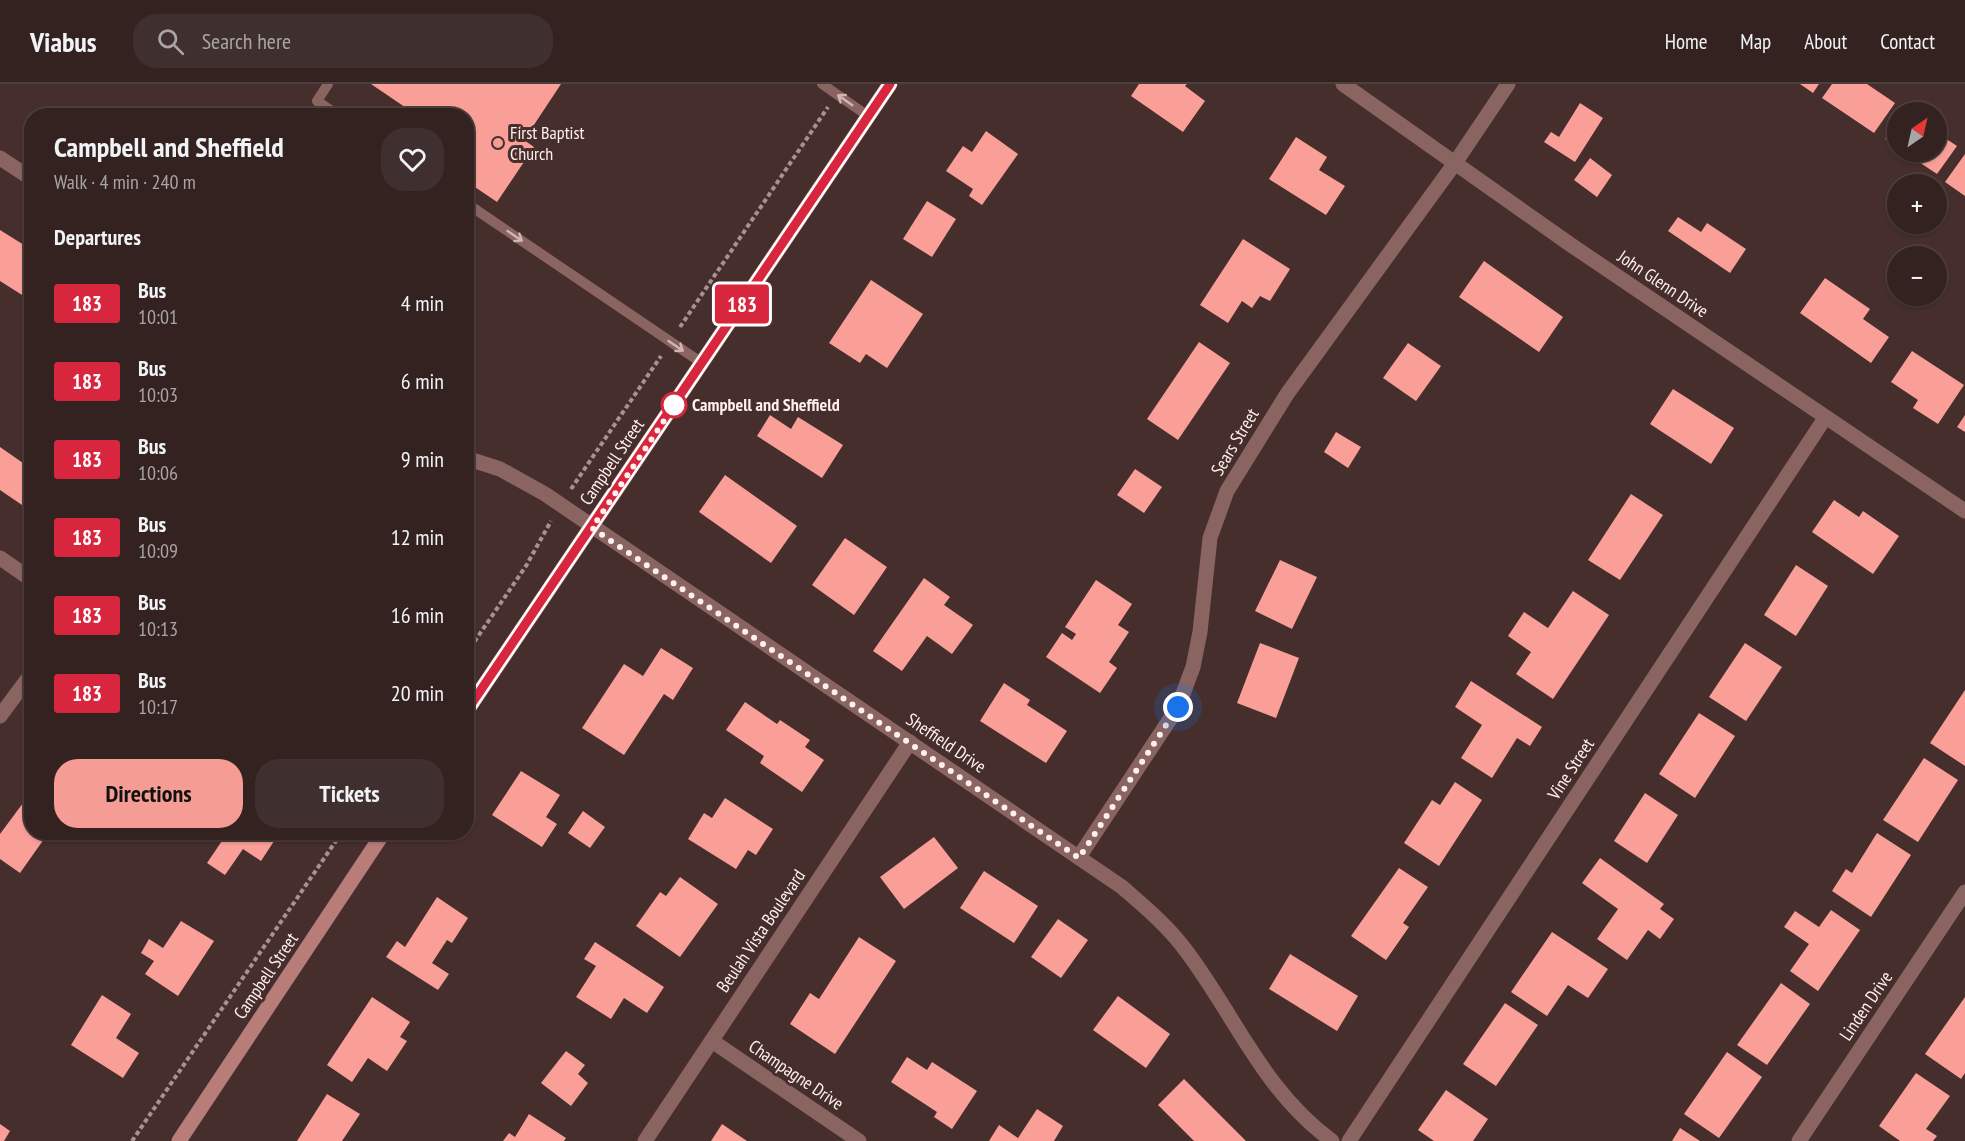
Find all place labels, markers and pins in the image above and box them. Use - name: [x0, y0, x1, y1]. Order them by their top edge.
- place label: First Baptist Church: [510, 121, 585, 165]
- marker: First Baptist Church: [491, 136, 505, 150]
- marker: Campbell and Sheffield: [661, 392, 687, 418]
- place label: Campbell and Sheffield: [692, 393, 840, 416]

